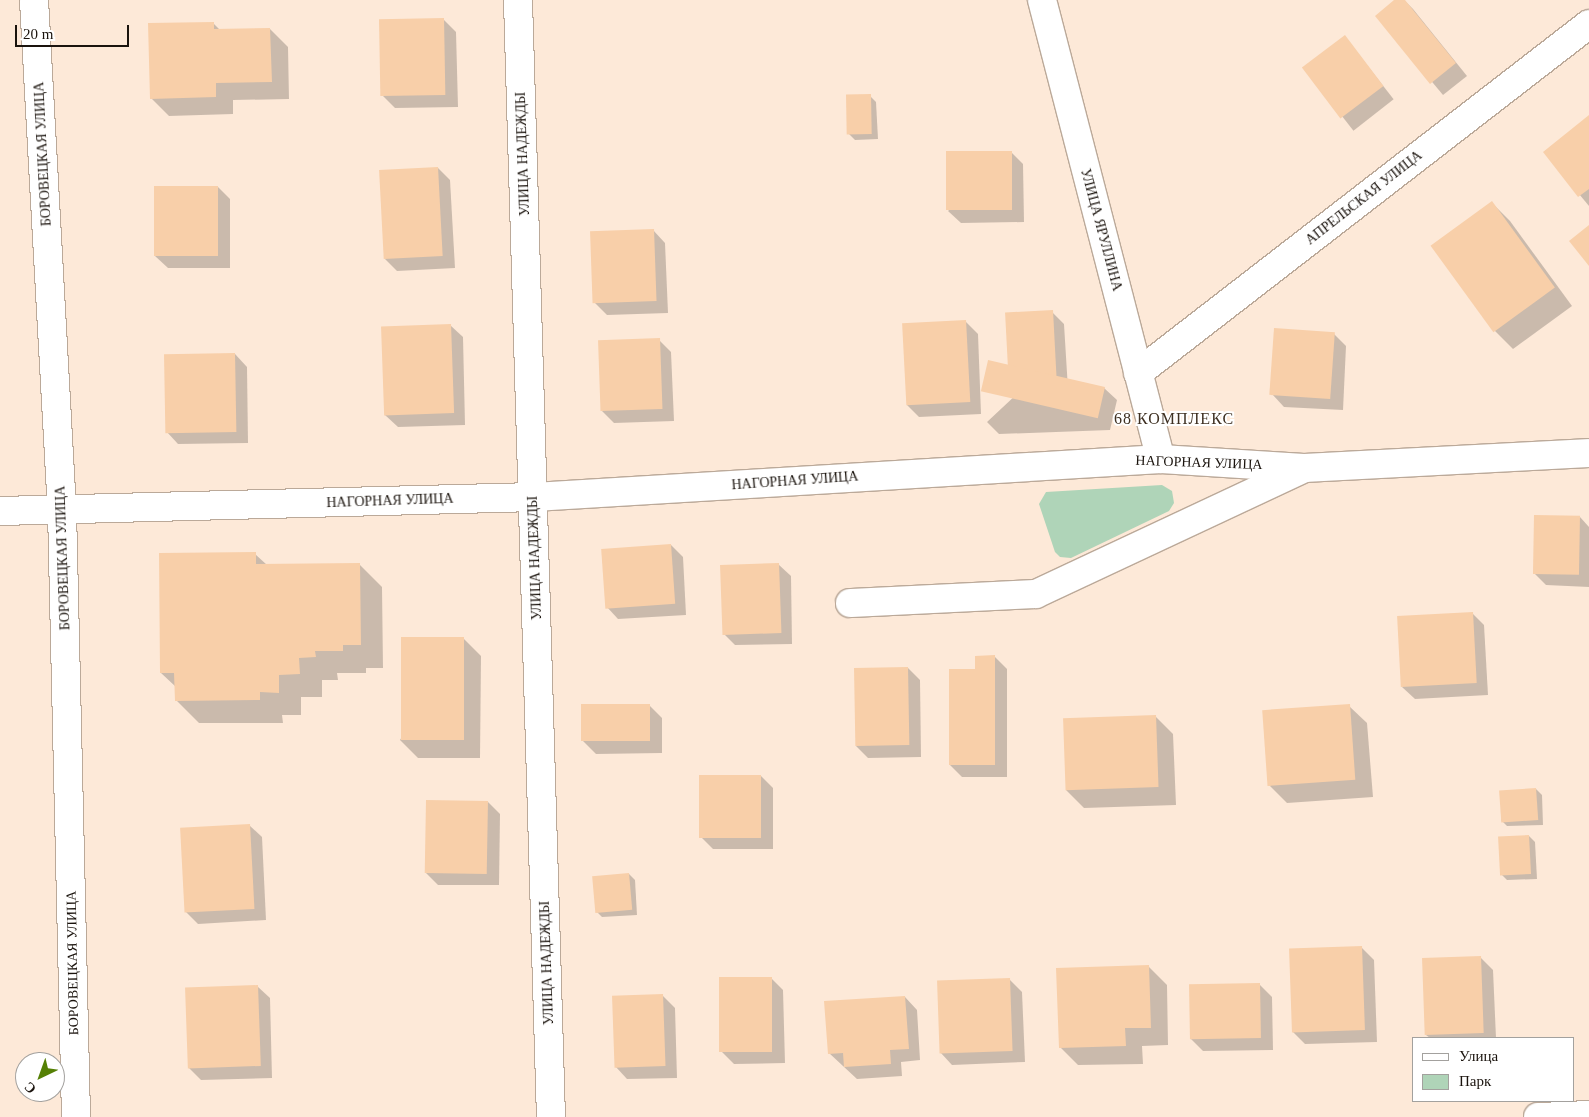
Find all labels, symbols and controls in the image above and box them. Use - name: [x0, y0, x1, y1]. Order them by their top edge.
- scale bar: [18, 15, 131, 47]
- text: 20 m: [23, 26, 53, 42]
- street label: БОРОВЕЦКАЯ УЛИЦА: [31, 81, 55, 227]
- street label: УЛИЦА НАДЕЖДЫ: [512, 92, 534, 216]
- street label: АПРЕЛЬСКАЯ УЛИЦА: [1302, 147, 1426, 249]
- street label: УЛИЦА ЯРУЛЛИНА: [1077, 167, 1125, 293]
- district label: 68 КОМПЛЕКС: [1113, 409, 1235, 429]
- street label: НАГОРНАЯ УЛИЦА: [1135, 452, 1263, 474]
- street label: НАГОРНАЯ УЛИЦА: [731, 468, 859, 494]
- street label: БОРОВЕЦКАЯ УЛИЦА: [52, 485, 74, 631]
- street label: НАГОРНАЯ УЛИЦА: [326, 490, 454, 512]
- street label: УЛИЦА НАДЕЖДЫ: [524, 496, 546, 620]
- street label: БОРОВЕЦКАЯ УЛИЦА: [63, 891, 83, 1035]
- street label: УЛИЦА НАДЕЖДЫ: [536, 901, 558, 1025]
- legend: [1412, 1037, 1574, 1102]
- text: Улица: [1459, 1048, 1498, 1064]
- north arrow: [15, 1052, 65, 1102]
- text: Парк: [1459, 1073, 1491, 1089]
- text: С: [22, 1079, 39, 1097]

